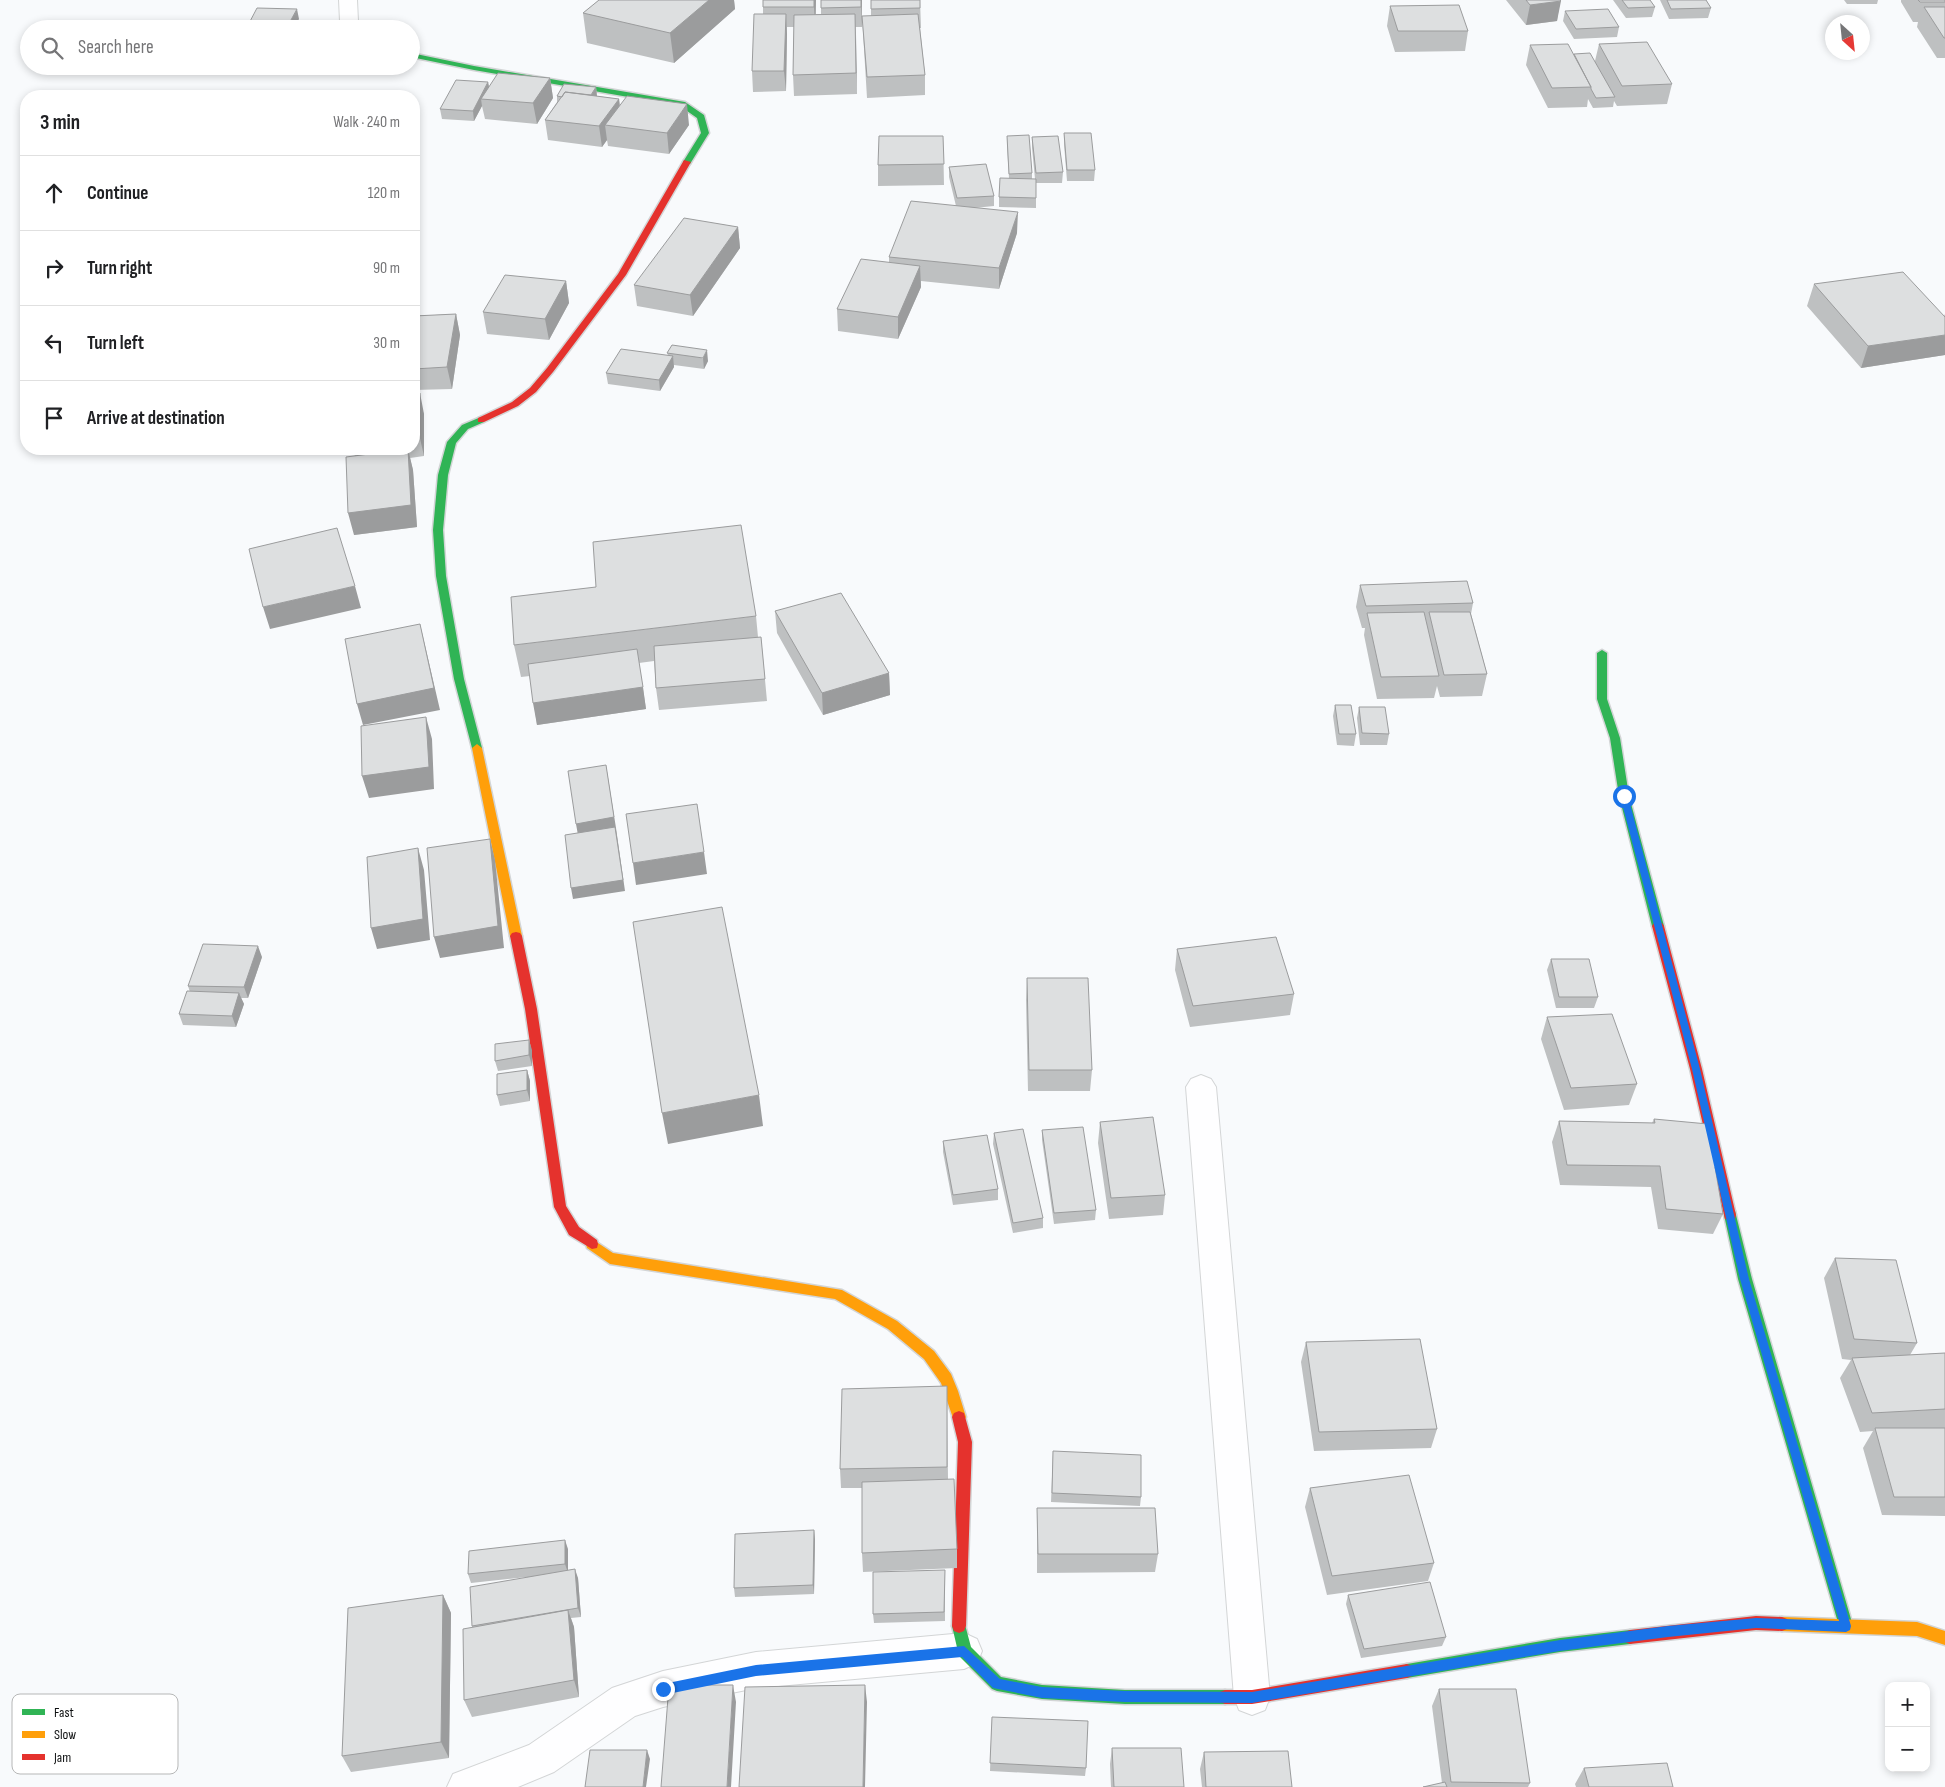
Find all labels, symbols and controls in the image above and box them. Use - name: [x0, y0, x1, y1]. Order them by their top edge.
- north arrow: [1825, 15, 1870, 60]
- search box: [20, 20, 420, 75]
- icon: search: [38, 34, 66, 62]
- text: Search here: [78, 36, 154, 59]
- text: 3 min: [40, 110, 80, 135]
- text: Walk · 240 m: [333, 113, 400, 132]
- icon: ahead: [40, 179, 68, 207]
- text: Continue: [87, 182, 148, 205]
- text: 120 m: [368, 184, 400, 203]
- icon: right: [40, 254, 68, 282]
- text: Turn right: [87, 257, 152, 280]
- text: 90 m: [373, 259, 400, 278]
- icon: left: [40, 329, 68, 357]
- text: Turn left: [87, 332, 144, 355]
- text: 30 m: [373, 334, 400, 353]
- icon: arrive: [40, 404, 68, 432]
- text: Arrive at destination: [87, 407, 225, 430]
- route start: [1613, 785, 1636, 808]
- route end: [652, 1678, 675, 1701]
- map controls: [1885, 1682, 1930, 1772]
- button: +: [1885, 1682, 1930, 1727]
- legend: [12, 1694, 178, 1774]
- text: Fast: [54, 1704, 74, 1721]
- text: Slow: [54, 1726, 76, 1743]
- button: −: [1885, 1727, 1930, 1772]
- text: Jam: [53, 1749, 71, 1766]

